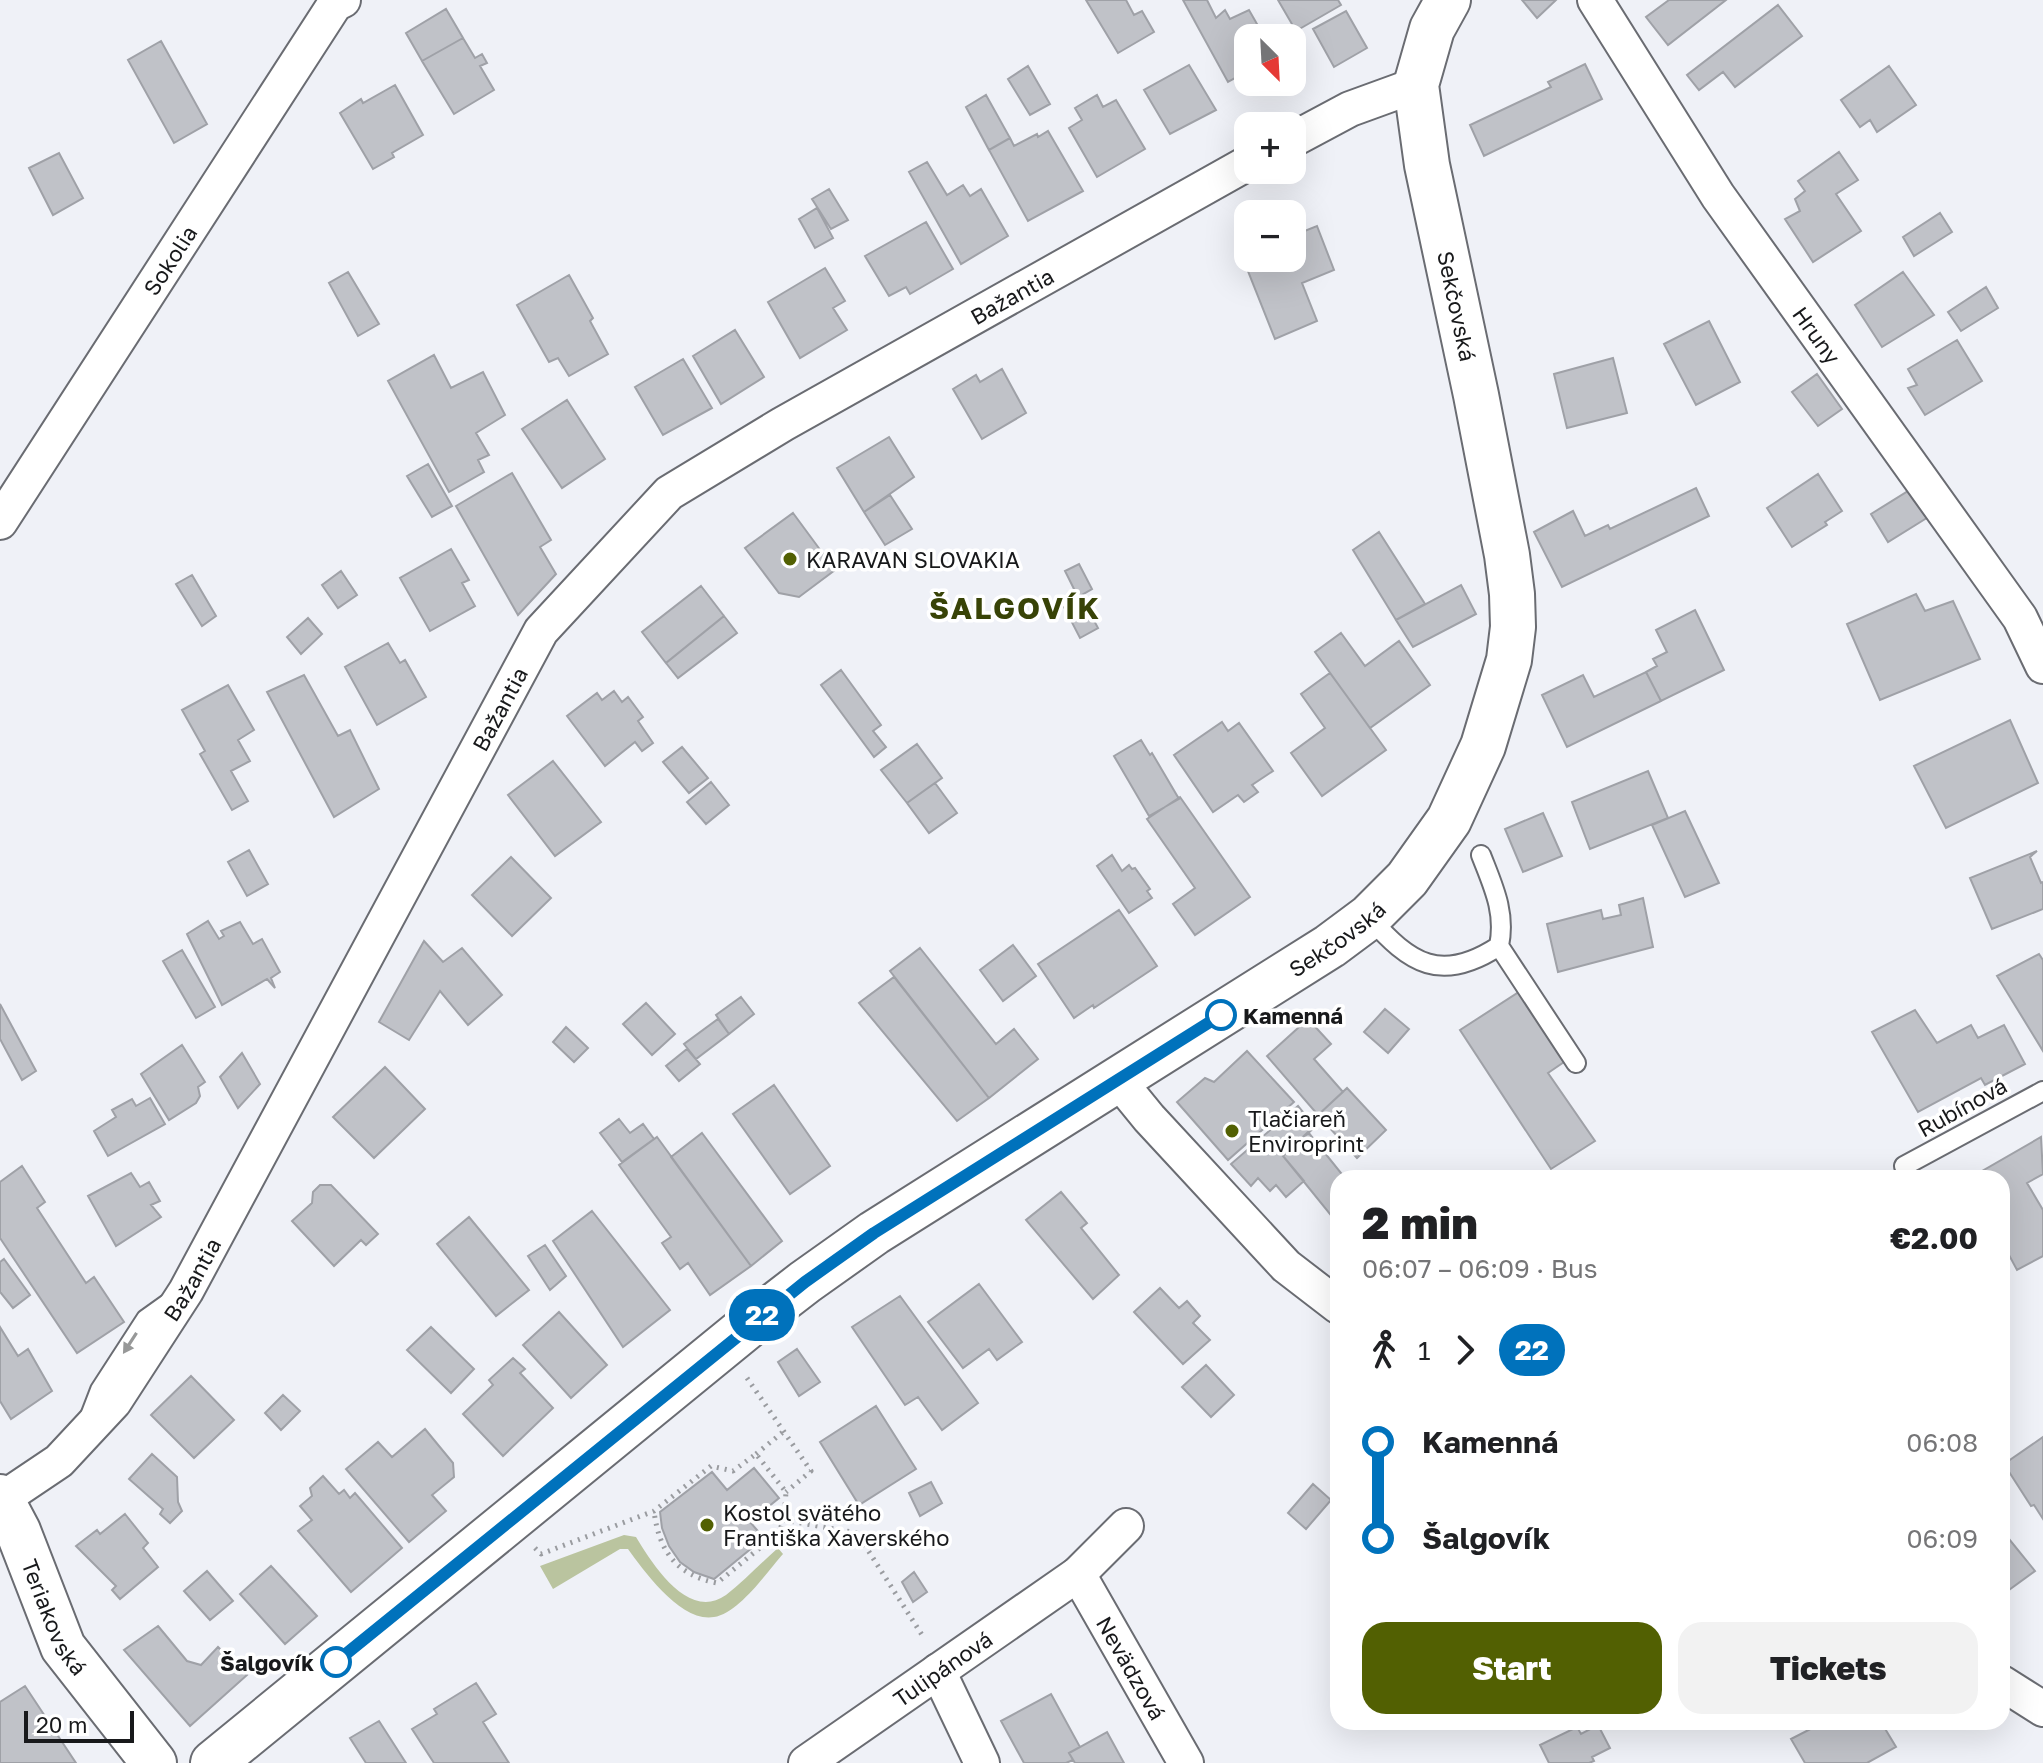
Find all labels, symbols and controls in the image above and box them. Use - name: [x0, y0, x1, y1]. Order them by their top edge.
- north arrow: [1234, 24, 1306, 96]
- map controls: [1234, 24, 1306, 272]
- button: +: [1234, 112, 1306, 184]
- button: −: [1234, 200, 1306, 272]
- street label: Sokolia: [137, 220, 202, 300]
- street label: Sekčovská: [1432, 248, 1482, 364]
- street label: Bažantia: [965, 262, 1058, 330]
- street label: Hruny: [1788, 301, 1847, 369]
- place label: KARAVAN SLOVAKIA: [806, 546, 1020, 573]
- marker: KARAVAN SLOVAKIA: [781, 550, 799, 568]
- district label: ŠALGOVÍK: [929, 590, 1101, 626]
- street label: Bažantia: [466, 662, 533, 755]
- street label: Sekčovská: [1284, 895, 1391, 982]
- marker: Kamenná: [1206, 1000, 1236, 1030]
- place label: Kamenná: [1243, 1002, 1343, 1029]
- street label: Rubínová: [1913, 1072, 2011, 1142]
- place label: Tlačiareň Enviroprint: [1248, 1105, 1364, 1157]
- marker: Tlačiareň Enviroprint: [1223, 1122, 1241, 1140]
- text: 2 min: [1362, 1196, 1478, 1249]
- text: €2.00: [1890, 1220, 1978, 1256]
- street label: Bažantia: [157, 1233, 226, 1326]
- text: 06:07 – 06:09 · Bus: [1362, 1253, 1598, 1284]
- line badge: 22: [726, 1289, 798, 1341]
- text: 22: [745, 1298, 779, 1331]
- icon: walk: [1362, 1328, 1406, 1372]
- icon: forward: [1443, 1328, 1487, 1372]
- one-way arrow: [123, 1333, 138, 1354]
- text: 22: [1515, 1333, 1549, 1366]
- text: 1: [1418, 1335, 1431, 1366]
- text: Kamenná: [1422, 1424, 1559, 1460]
- text: 06:08: [1906, 1427, 1978, 1458]
- place label: Kostol svätého Františka Xaverského: [723, 1499, 949, 1551]
- marker: Kostol svätého Františka Xaverského: [698, 1516, 716, 1534]
- text: Šalgovík: [1422, 1520, 1550, 1556]
- text: 06:09: [1906, 1523, 1978, 1554]
- street label: Teriakovská: [17, 1555, 93, 1680]
- street label: Nevädzová: [1091, 1611, 1172, 1724]
- button: Start: [1362, 1622, 1662, 1714]
- button: Tickets: [1678, 1622, 1978, 1714]
- street label: Tulipánová: [888, 1625, 997, 1712]
- marker: Šalgovík: [321, 1647, 351, 1677]
- place label: Šalgovík: [220, 1649, 314, 1676]
- scale bar: [24, 1707, 134, 1743]
- text: 20 m: [36, 1711, 87, 1738]

